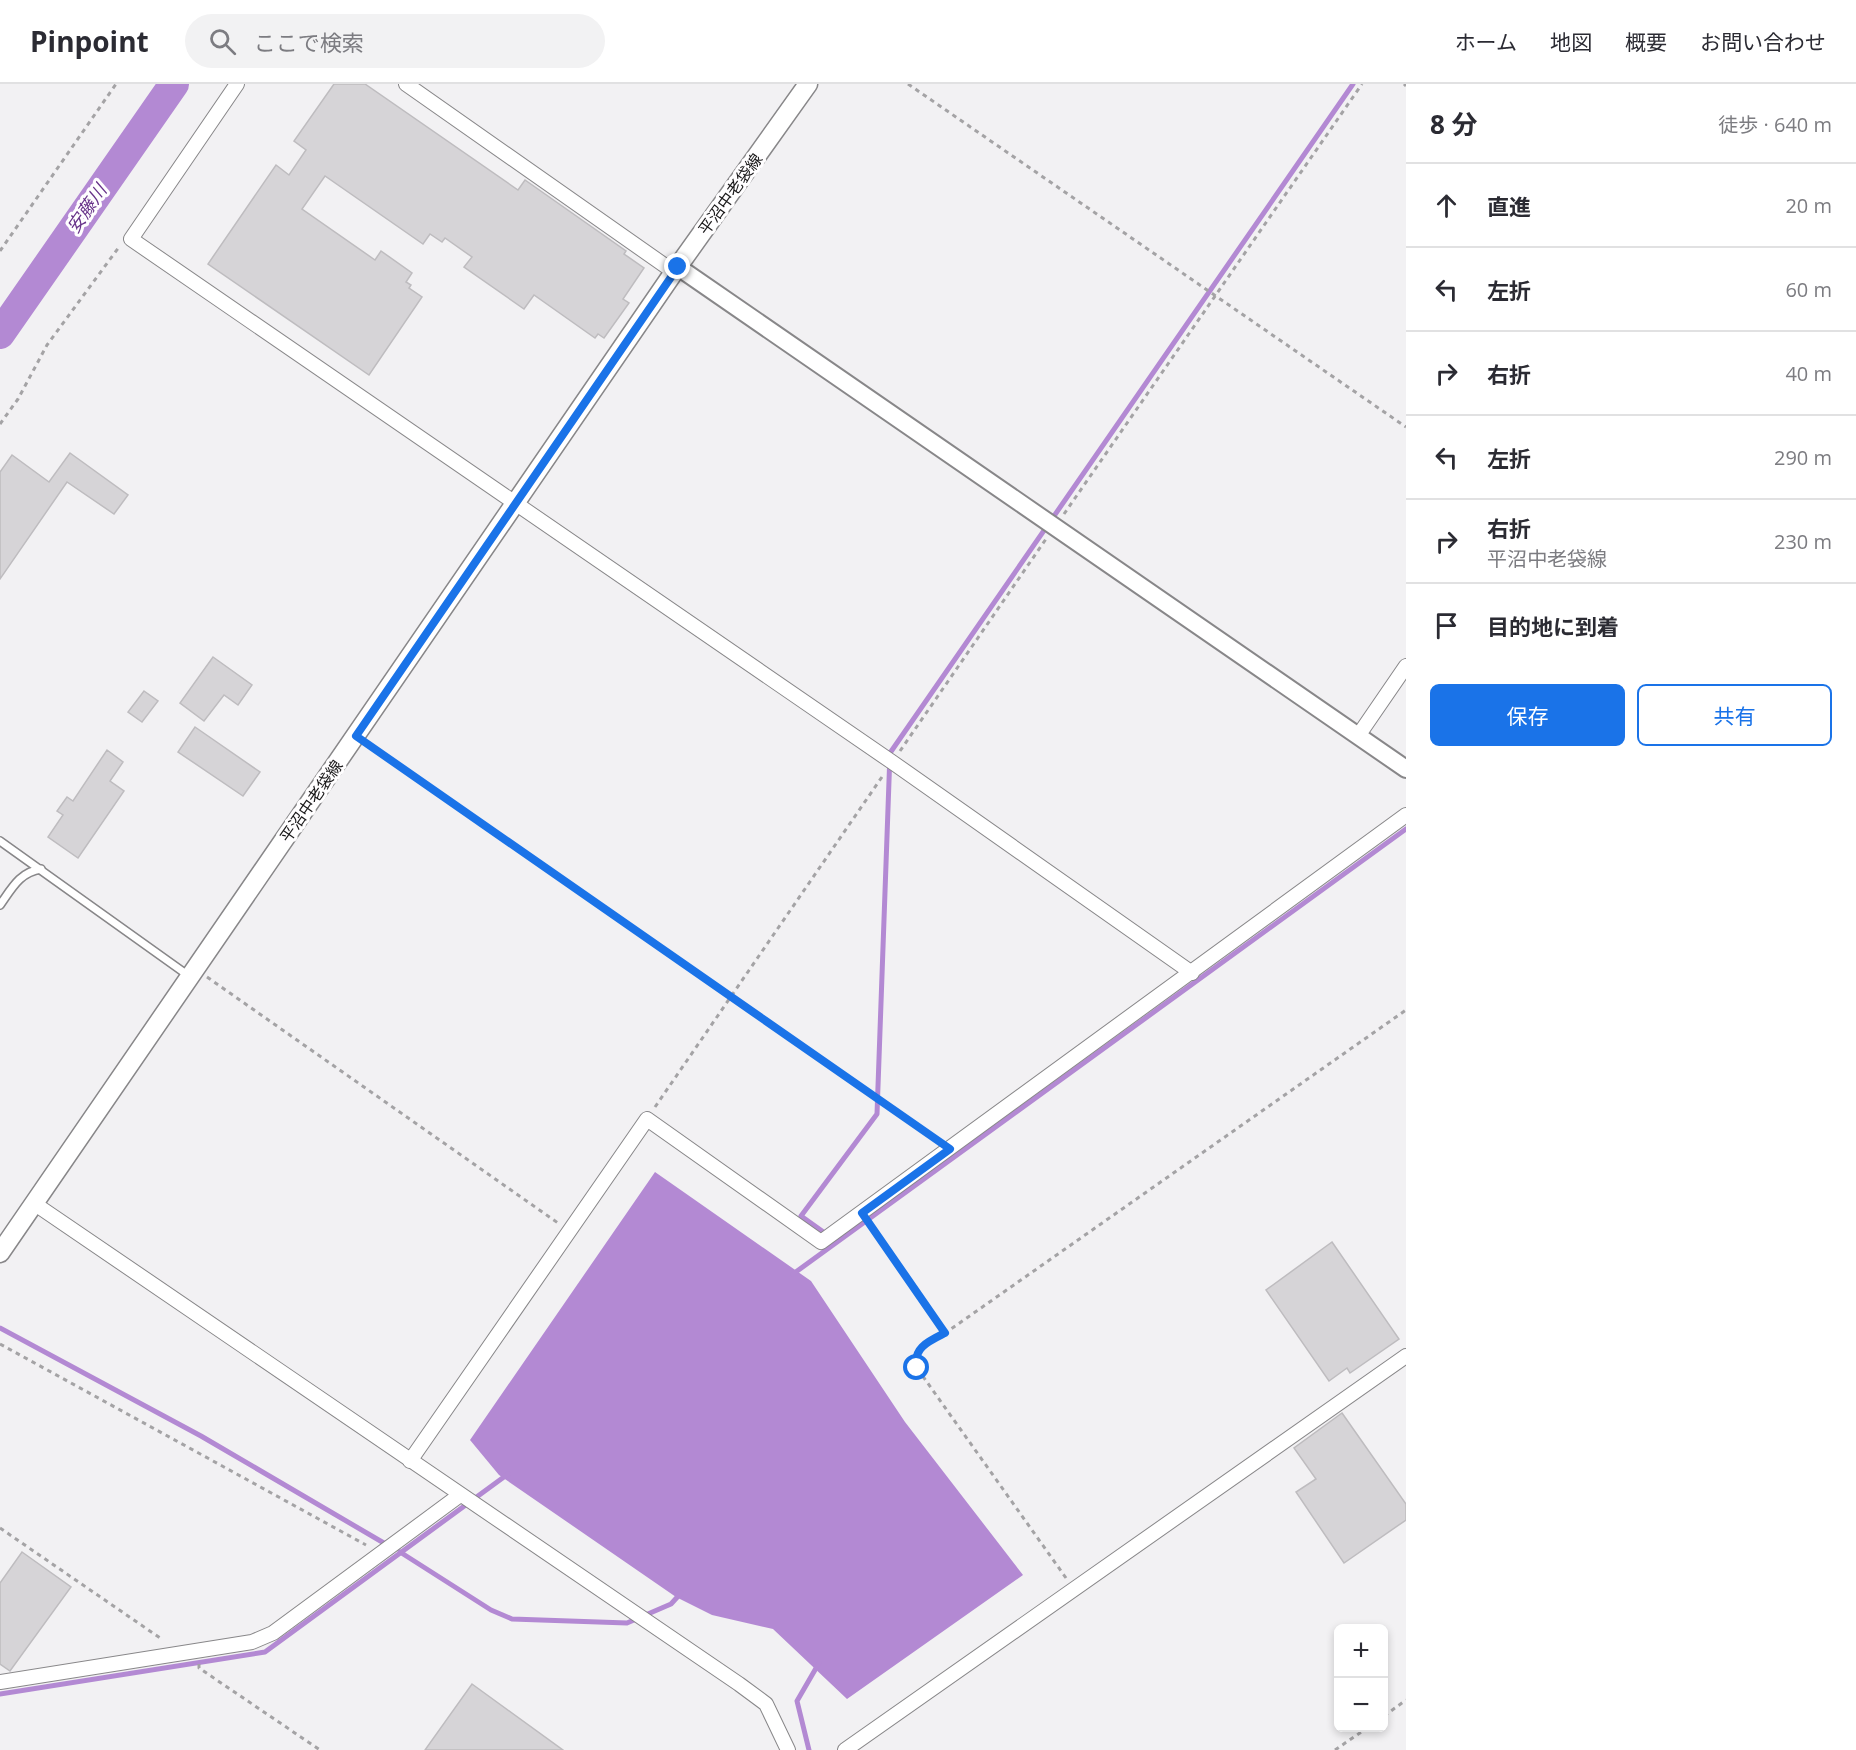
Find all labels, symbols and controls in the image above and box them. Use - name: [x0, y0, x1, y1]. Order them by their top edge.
- search box: [185, 14, 605, 68]
- text: Pinpoint: [30, 22, 149, 60]
- icon: search: [206, 25, 239, 58]
- text: ここで検索: [254, 27, 364, 57]
- text: ホーム: [1455, 28, 1517, 56]
- text: 地図: [1550, 28, 1592, 56]
- text: 概要: [1625, 28, 1667, 56]
- text: お問い合わせ: [1700, 28, 1826, 56]
- text: 8 分: [1430, 106, 1478, 142]
- text: 徒歩 · 640 m: [1718, 111, 1832, 138]
- street label: 平沼中老袋線: [693, 149, 767, 239]
- water label: 安藤川: [61, 178, 113, 237]
- icon: ahead: [1430, 189, 1463, 222]
- text: 直進: [1487, 191, 1531, 221]
- text: 20 m: [1785, 192, 1832, 219]
- route end: [664, 253, 690, 279]
- icon: left: [1430, 273, 1463, 306]
- text: 左折: [1487, 275, 1531, 305]
- text: 60 m: [1785, 276, 1832, 303]
- icon: right: [1430, 357, 1463, 390]
- text: 右折: [1487, 359, 1531, 389]
- text: 40 m: [1785, 360, 1832, 387]
- icon: left: [1430, 441, 1463, 474]
- text: 左折: [1487, 443, 1531, 473]
- text: 290 m: [1774, 444, 1832, 471]
- text: 右折: [1487, 513, 1531, 543]
- icon: right: [1430, 525, 1463, 558]
- text: 230 m: [1774, 528, 1832, 555]
- text: 平沼中老袋線: [1487, 545, 1607, 572]
- icon: arrive: [1430, 609, 1463, 642]
- text: 目的地に到着: [1487, 611, 1619, 641]
- button: 保存: [1430, 684, 1625, 746]
- button: 共有: [1637, 684, 1832, 746]
- street label: 平沼中老袋線: [274, 755, 348, 847]
- route start: [903, 1354, 929, 1380]
- map controls: [1334, 1624, 1388, 1732]
- button: +: [1334, 1624, 1388, 1678]
- button: −: [1334, 1678, 1388, 1732]

